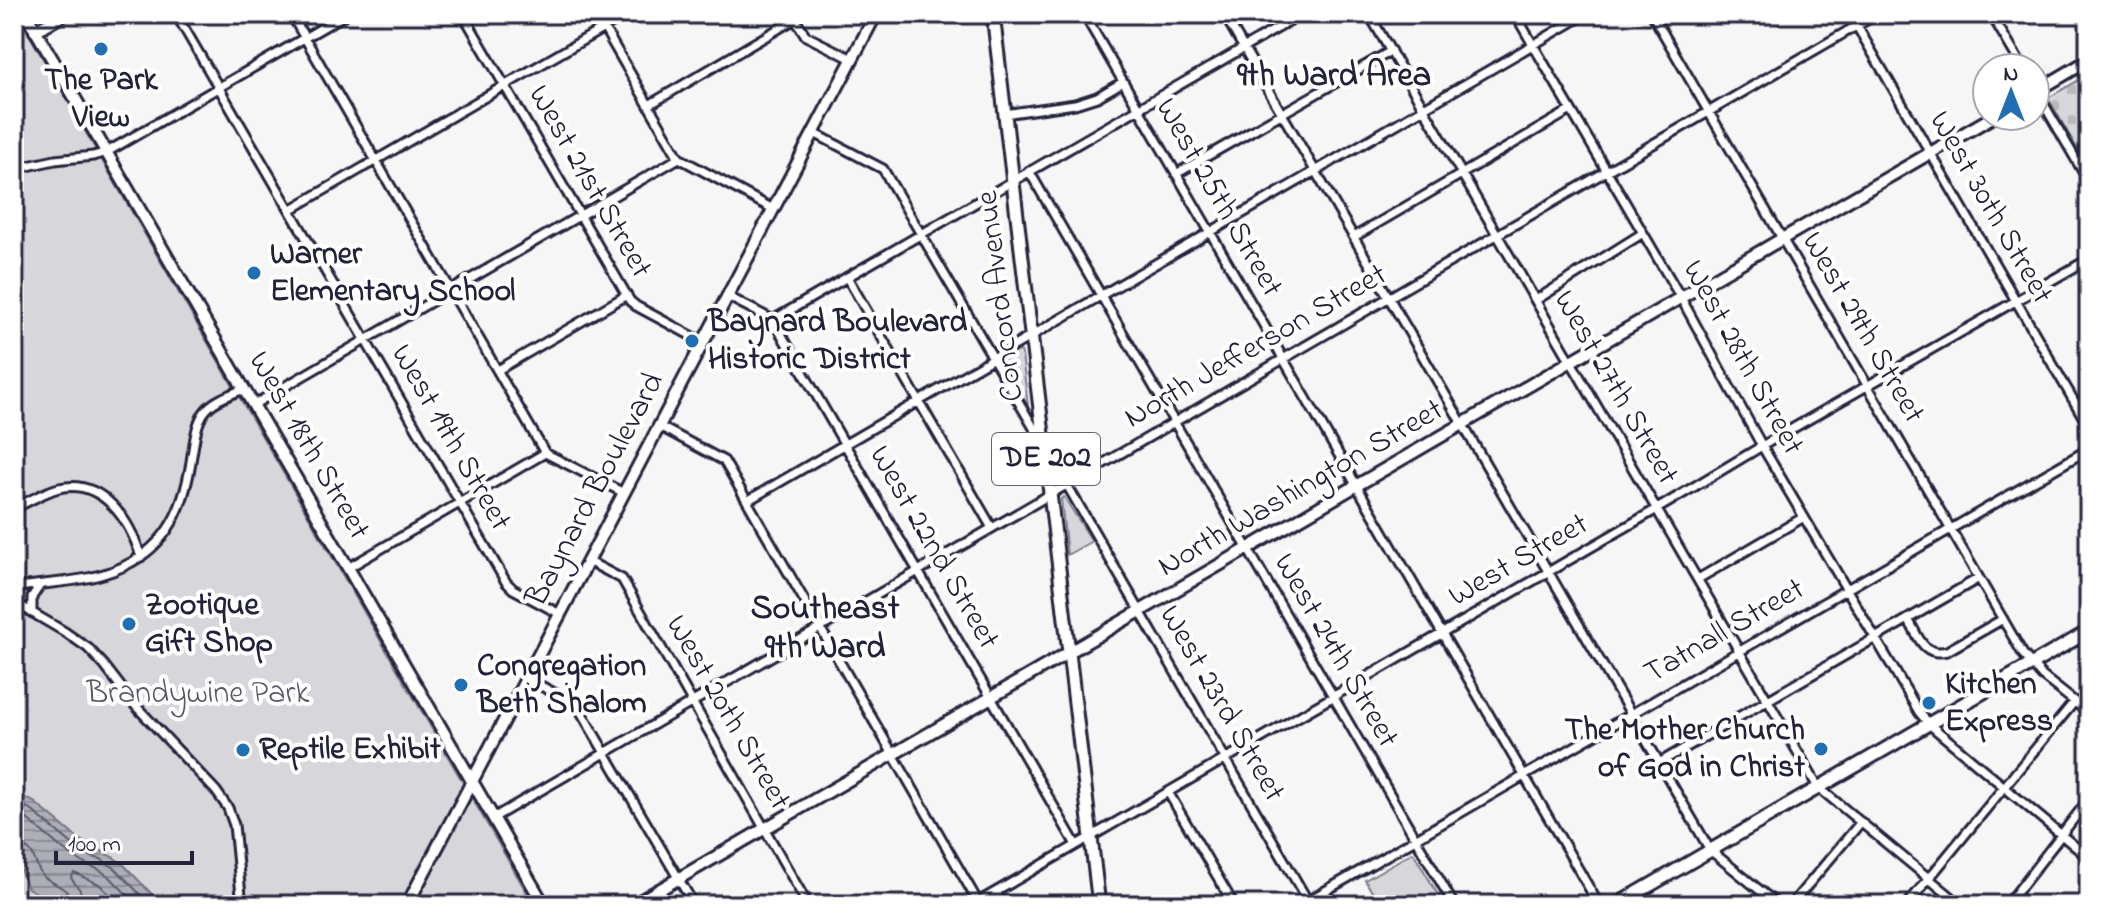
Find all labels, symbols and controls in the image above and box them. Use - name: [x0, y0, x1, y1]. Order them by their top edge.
- marker: The Park View: [92, 40, 110, 58]
- district label: 9th Ward Area: [1236, 52, 1431, 102]
- north arrow: [1971, 52, 2051, 132]
- place label: The Park View: [44, 58, 159, 142]
- text: N: [2004, 59, 2018, 91]
- street label: West 21st Street: [515, 77, 663, 287]
- street label: West 25th Street: [1142, 90, 1294, 307]
- street label: West 30th Street: [1916, 103, 2064, 313]
- street label: Concord Avenue: [965, 187, 1037, 404]
- street label: West 29th Street: [1788, 223, 1936, 433]
- place label: Warner Elementary School: [270, 232, 515, 317]
- street label: North Jefferson Street: [1116, 252, 1396, 442]
- street label: West 28th Street: [1669, 252, 1815, 464]
- marker: Warner Elementary School: [245, 264, 263, 282]
- street label: West 27th Street: [1540, 282, 1690, 494]
- place label: Baynard Boulevard Historic District: [706, 300, 967, 384]
- marker: Baynard Boulevard Historic District: [683, 332, 701, 350]
- street label: West 19th Street: [378, 336, 523, 540]
- street label: West 18th Street: [235, 343, 381, 549]
- street label: Baynard Boulevard: [514, 365, 678, 616]
- street label: North Washington Street: [1149, 388, 1453, 590]
- road number: DE 202: [992, 433, 1100, 485]
- street label: West 22nd Street: [856, 437, 1011, 659]
- street label: West Street: [1440, 502, 1598, 620]
- street label: West 24th Street: [1260, 545, 1410, 757]
- street label: Tatnall Street: [1636, 567, 1814, 697]
- place label: Zootique Gift Shop: [145, 583, 273, 667]
- district label: Southeast 9th Ward: [751, 585, 900, 674]
- street label: West 23rd Street: [1146, 597, 1296, 811]
- street label: West 20th Street: [652, 607, 802, 820]
- marker: Zootique Gift Shop: [120, 615, 138, 633]
- place label: Congregation Beth Shalom: [475, 644, 647, 728]
- place label: Kitchen Express: [1945, 662, 2053, 746]
- park label: Brandywine Park: [86, 671, 310, 718]
- marker: Congregation Beth Shalom: [452, 676, 470, 694]
- marker: Kitchen Express: [1920, 694, 1938, 712]
- place label: The Mother Church of God in Christ: [1565, 708, 1805, 792]
- place label: Reptile Exhibit: [259, 727, 441, 774]
- marker: The Mother Church of God in Christ: [1812, 740, 1830, 758]
- marker: Reptile Exhibit: [234, 741, 252, 759]
- scale bar: [56, 815, 192, 865]
- text: 100 m: [68, 828, 121, 863]

